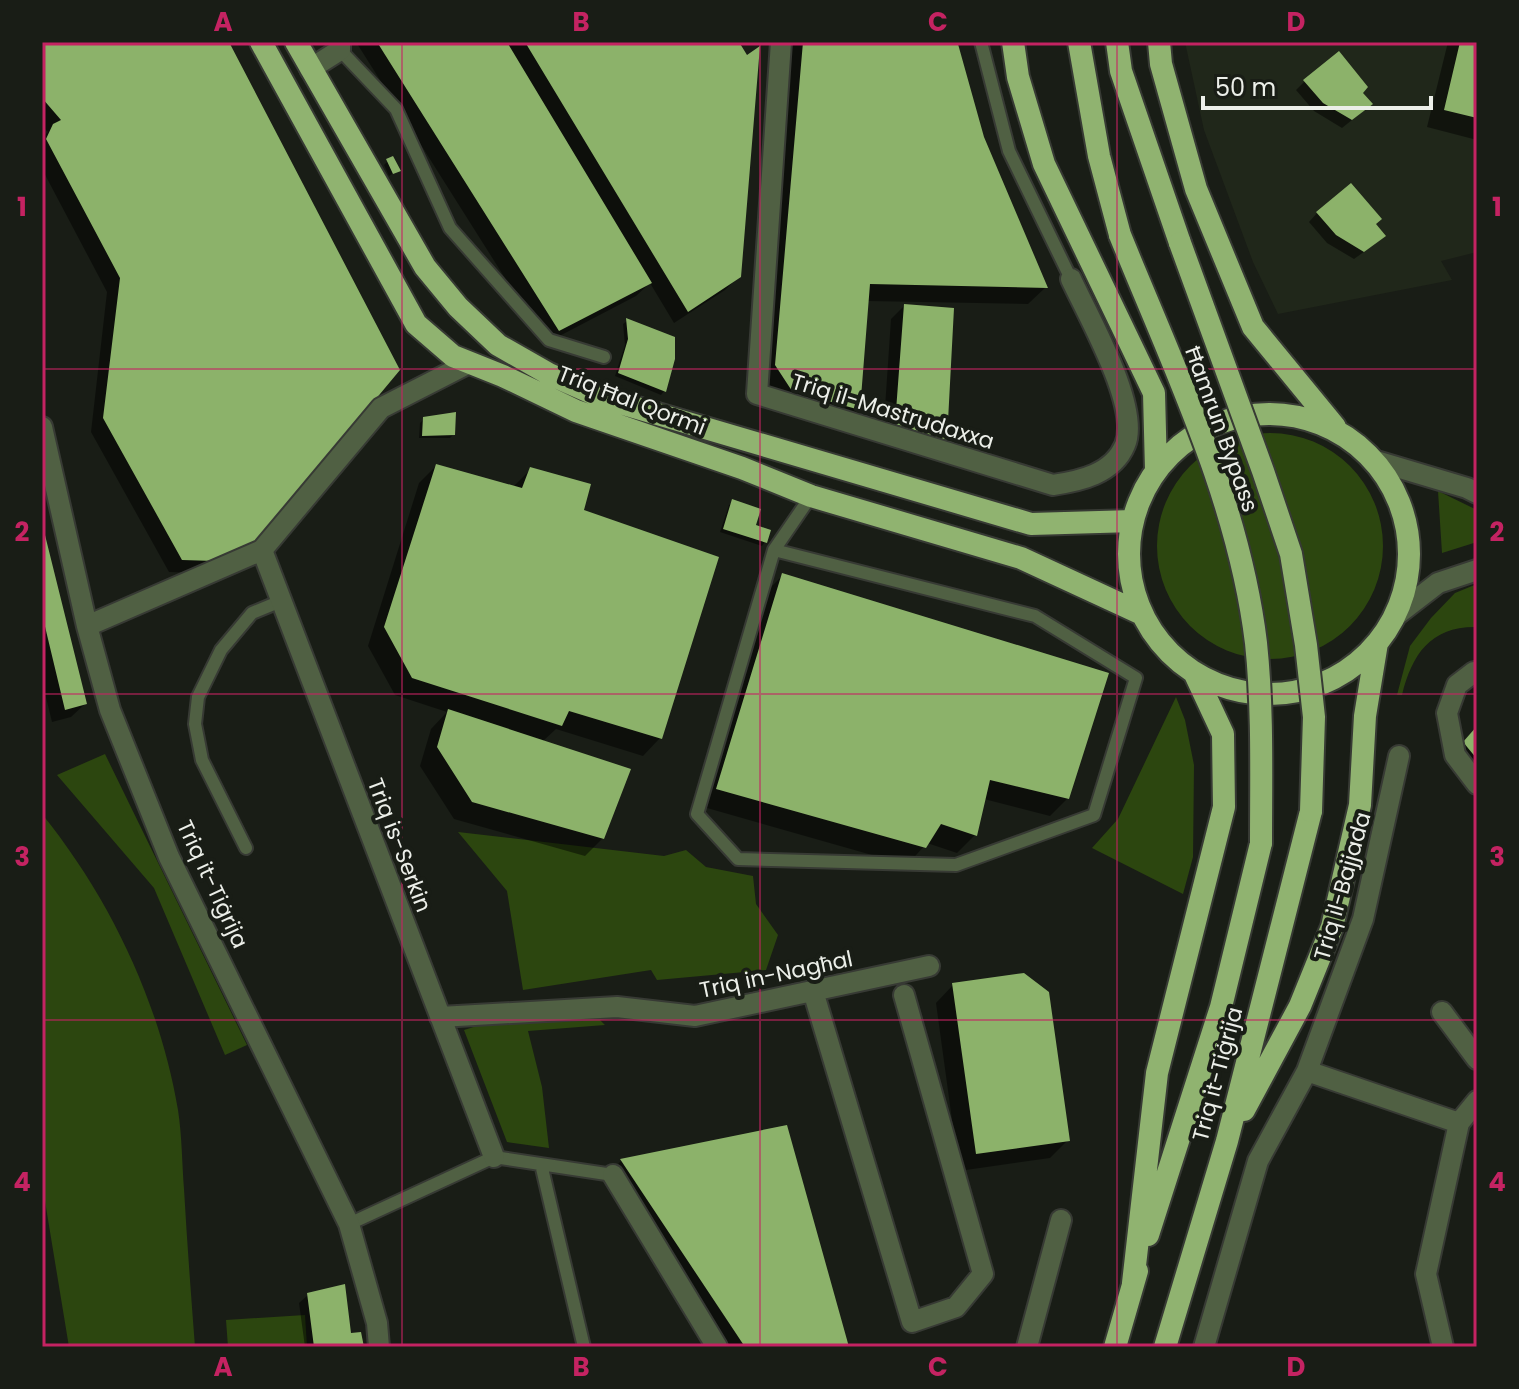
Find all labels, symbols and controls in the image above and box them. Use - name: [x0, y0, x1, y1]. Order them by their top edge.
- text: A: [213, 4, 233, 40]
- text: B: [572, 4, 590, 40]
- text: C: [928, 4, 948, 40]
- text: D: [1287, 4, 1306, 40]
- scale bar: [1203, 60, 1431, 110]
- text: 50 m: [1215, 71, 1276, 104]
- text: 1: [17, 189, 27, 225]
- text: 1: [1492, 189, 1502, 225]
- street label: Ħamrun Bypass: [1177, 342, 1266, 516]
- street label: Triq Ħal Qormi: [553, 358, 710, 443]
- street label: Triq il-Mastrudaxxa: [788, 366, 998, 457]
- text: 2: [15, 514, 30, 550]
- text: 2: [1490, 514, 1505, 550]
- street label: Triq is-Serkin: [360, 774, 439, 916]
- street label: Triq il-Bajjada: [1306, 808, 1378, 964]
- street label: Triq it-Tiġrija: [169, 815, 256, 953]
- text: 3: [14, 839, 30, 875]
- text: 3: [1489, 839, 1505, 875]
- street label: Triq in-Nagħal: [697, 943, 855, 1006]
- street label: Triq it-Tiġrija: [1185, 1003, 1250, 1145]
- text: 4: [13, 1164, 31, 1200]
- text: 4: [1488, 1164, 1506, 1200]
- text: A: [213, 1349, 233, 1385]
- text: B: [572, 1349, 590, 1385]
- text: C: [928, 1349, 948, 1385]
- text: D: [1287, 1349, 1306, 1385]

